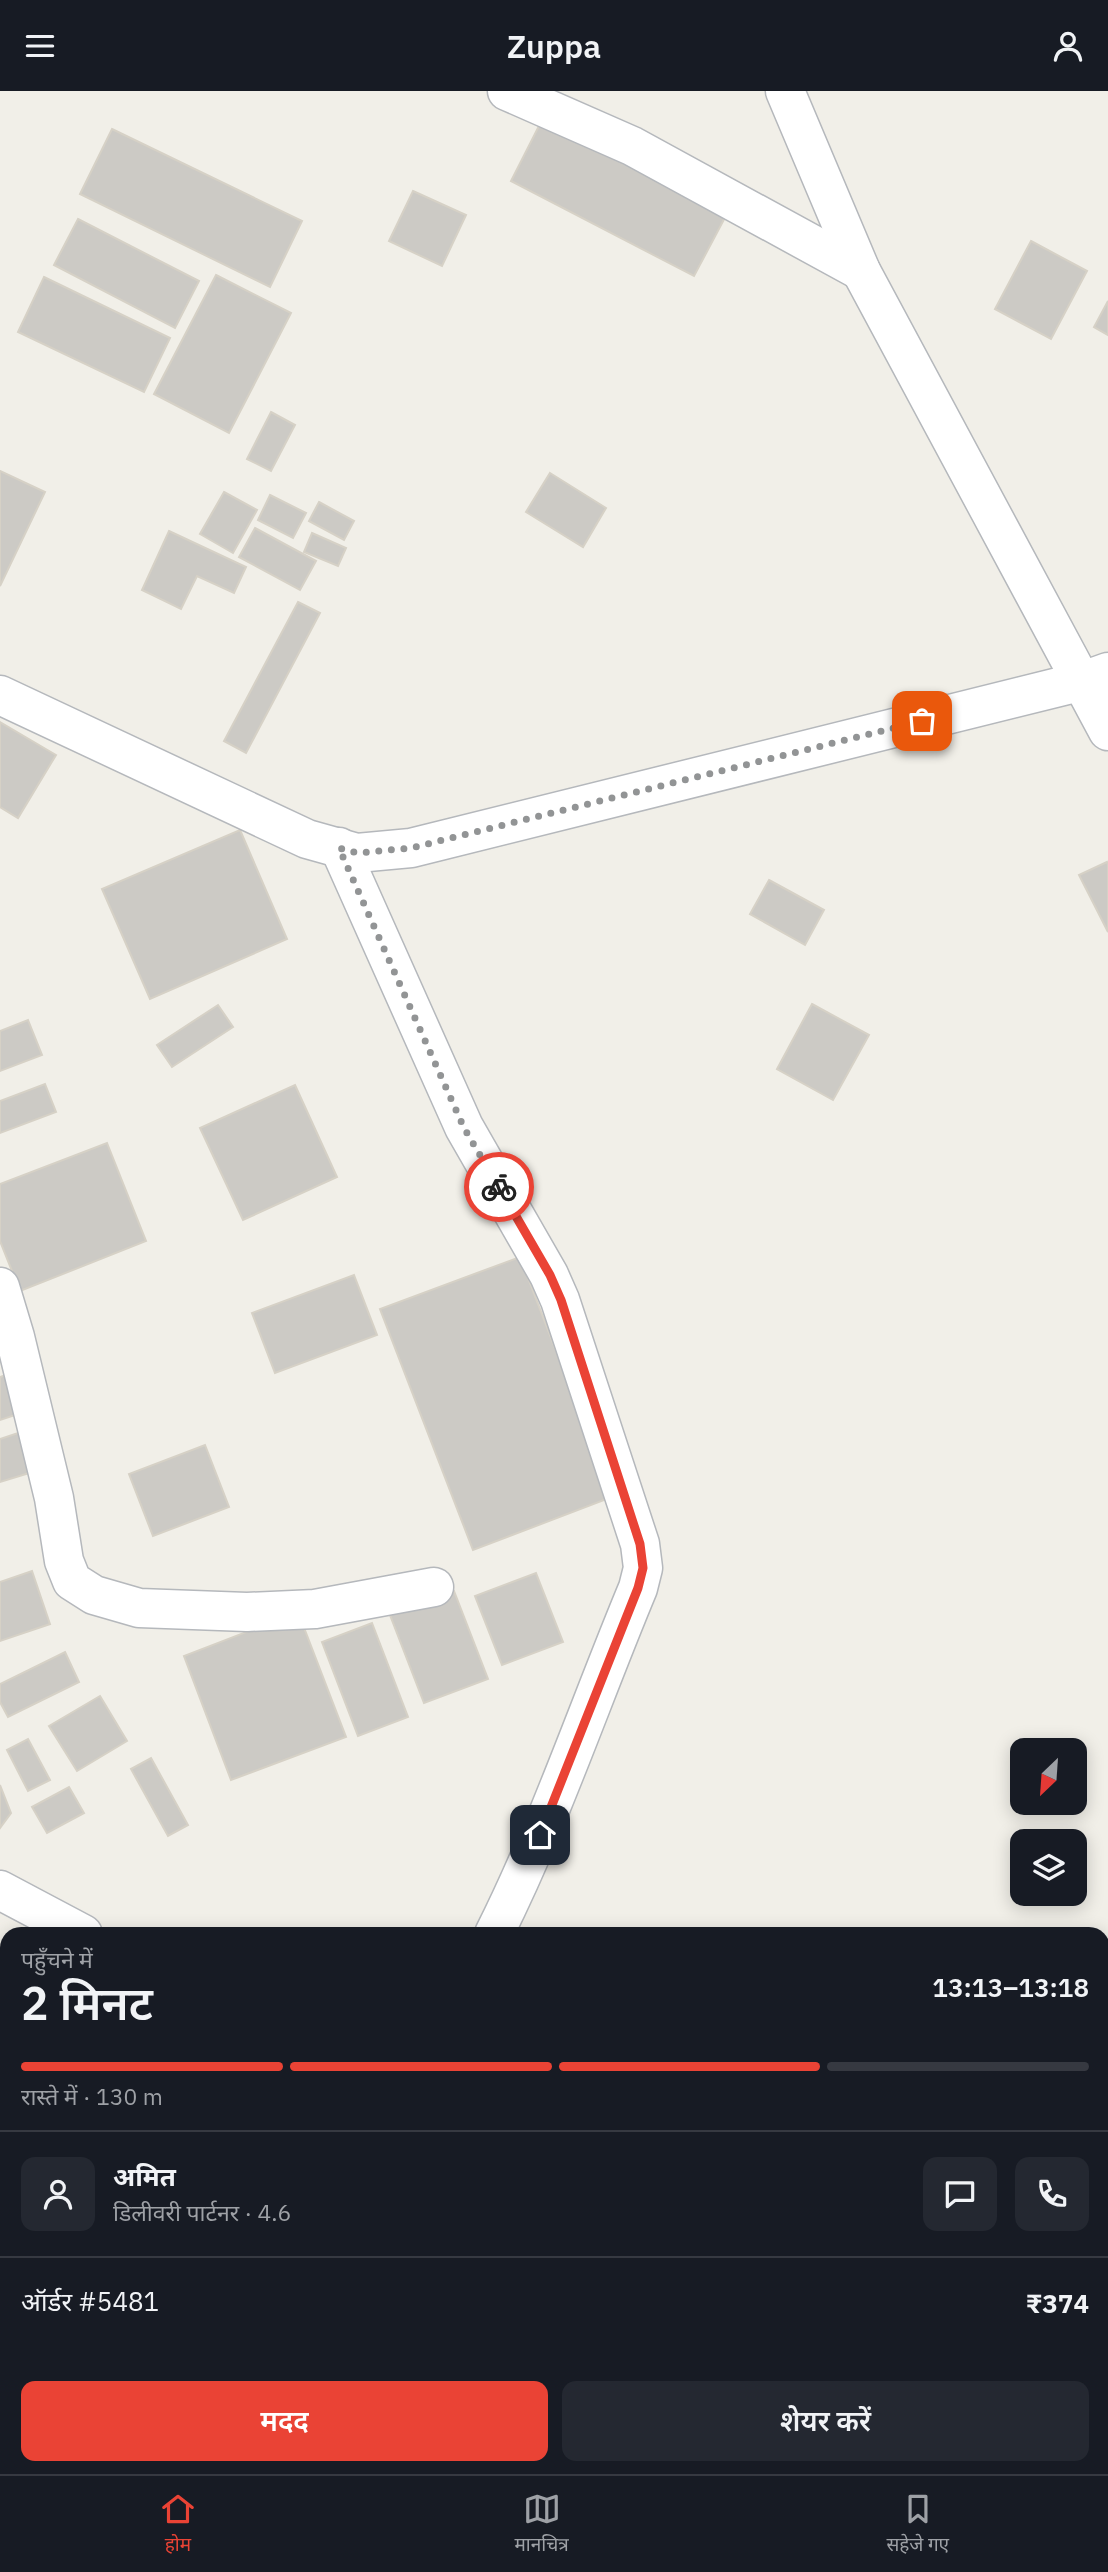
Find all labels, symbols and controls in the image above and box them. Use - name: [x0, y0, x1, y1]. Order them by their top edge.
- text: Zuppa: [507, 25, 601, 67]
- icon: menu: [21, 27, 59, 65]
- icon: person: [1049, 27, 1087, 65]
- pin: [892, 691, 952, 751]
- icon: bag: [903, 702, 941, 740]
- courier: [464, 1152, 534, 1222]
- icon: bike: [480, 1168, 518, 1206]
- north arrow: [1010, 1738, 1087, 1815]
- map controls: [1010, 1738, 1087, 1906]
- pin: [510, 1805, 570, 1865]
- icon: home: [521, 1816, 559, 1854]
- button: layers: [1010, 1829, 1087, 1906]
- text: पहुँचने में: [21, 1944, 93, 1974]
- text: 13:13–13:18: [932, 1970, 1089, 2004]
- text: 2 मिनट: [21, 1973, 153, 2033]
- text: रास्ते में · 130 m: [21, 2081, 163, 2111]
- button: person: [21, 2157, 95, 2231]
- button: chat: [923, 2157, 997, 2231]
- button: phone: [1015, 2157, 1089, 2231]
- text: अमित: [113, 2159, 176, 2193]
- text: डिलीवरी पार्टनर · 4.6: [113, 2197, 291, 2227]
- text: ऑर्डर #5481: [21, 2284, 159, 2318]
- text: ₹374: [1026, 2286, 1089, 2320]
- button: मदद: [21, 2381, 548, 2461]
- button: शेयर करें: [562, 2381, 1089, 2461]
- tab: होम: [159, 2490, 197, 2559]
- tab: मानचित्र: [514, 2490, 569, 2559]
- tab: सहेजे गए: [886, 2490, 949, 2559]

